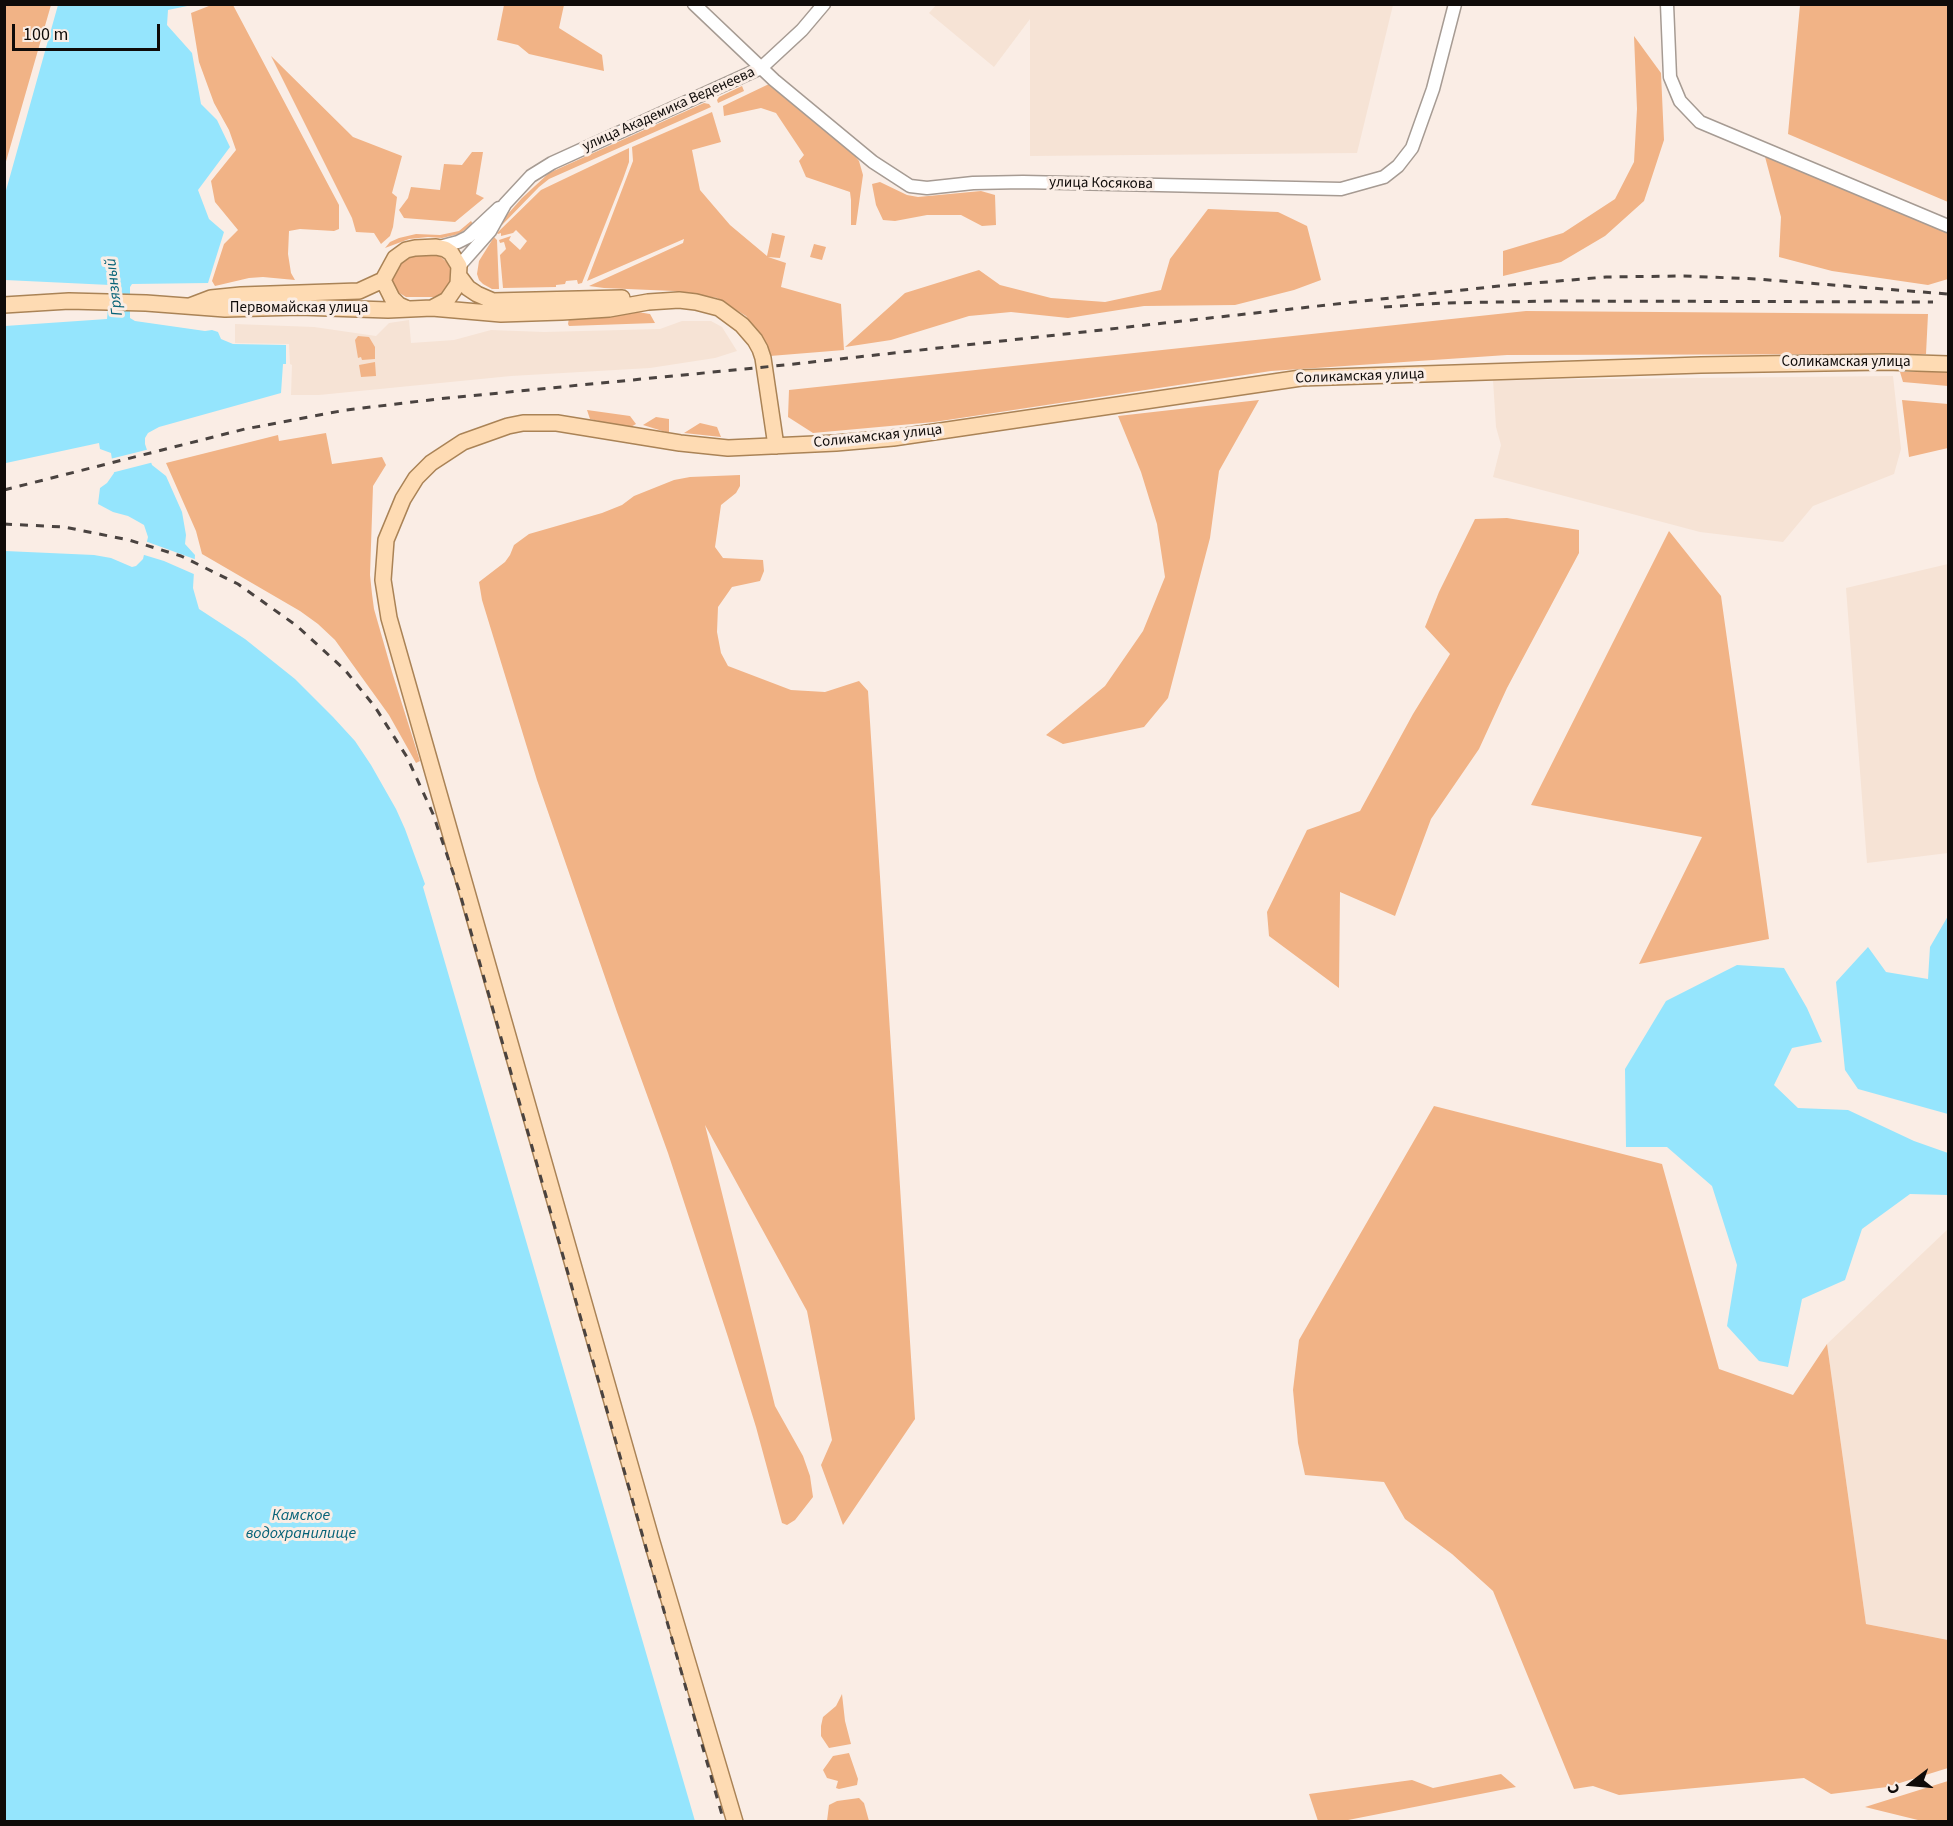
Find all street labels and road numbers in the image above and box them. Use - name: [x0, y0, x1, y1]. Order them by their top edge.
- street label: улица Академика Веденеева: [580, 64, 758, 156]
- street label: улица Косякова: [1049, 174, 1153, 194]
- street label: Первомайская улица: [230, 300, 368, 318]
- street label: Соликамская улица: [1781, 354, 1911, 372]
- street label: Соликамская улица: [1295, 366, 1425, 388]
- street label: Соликамская улица: [813, 421, 943, 453]

